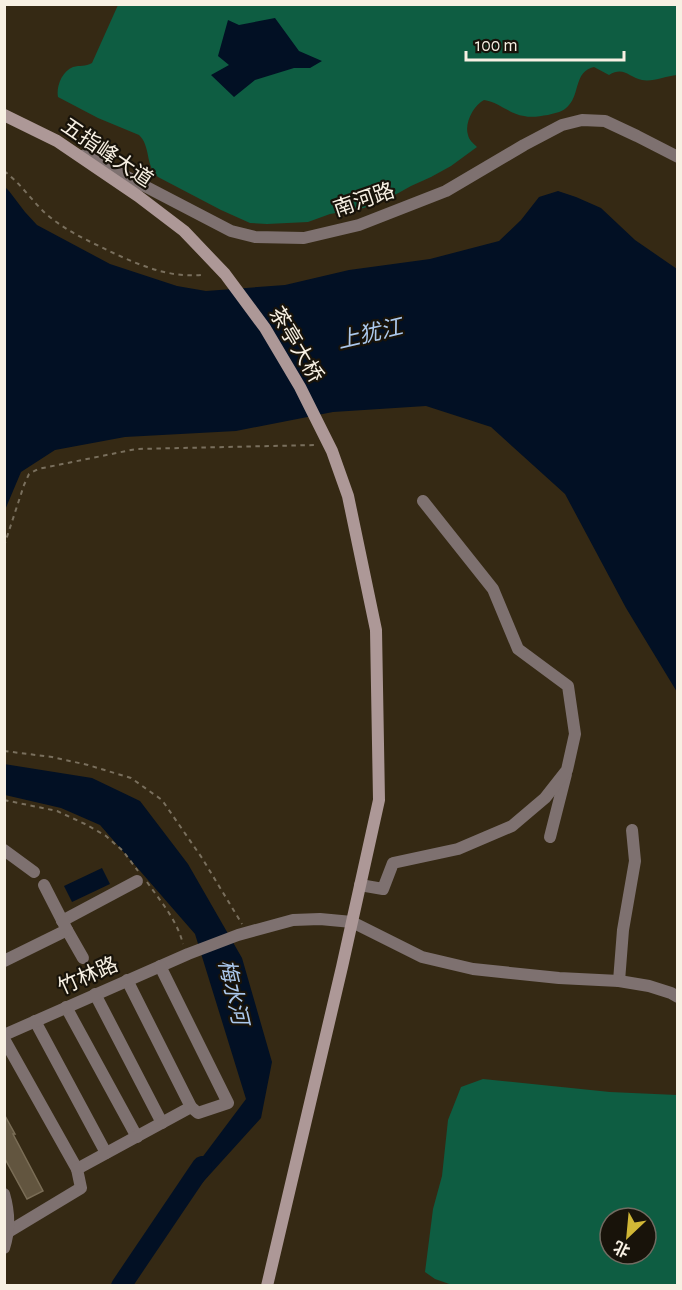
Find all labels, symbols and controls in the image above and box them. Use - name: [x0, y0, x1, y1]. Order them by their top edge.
- scale bar: [466, 24, 624, 62]
- text: 100 m: [475, 37, 518, 55]
- street label: 五指峰大道: [58, 114, 157, 191]
- street label: 南河路: [330, 179, 397, 220]
- street label: 茶亭大桥: [265, 303, 327, 386]
- water label: 上犹江: [335, 314, 407, 352]
- street label: 竹林路: [55, 953, 121, 998]
- water label: 梅水河: [215, 957, 253, 1031]
- north arrow: [598, 1206, 658, 1266]
- text: 北: [611, 1238, 633, 1260]

